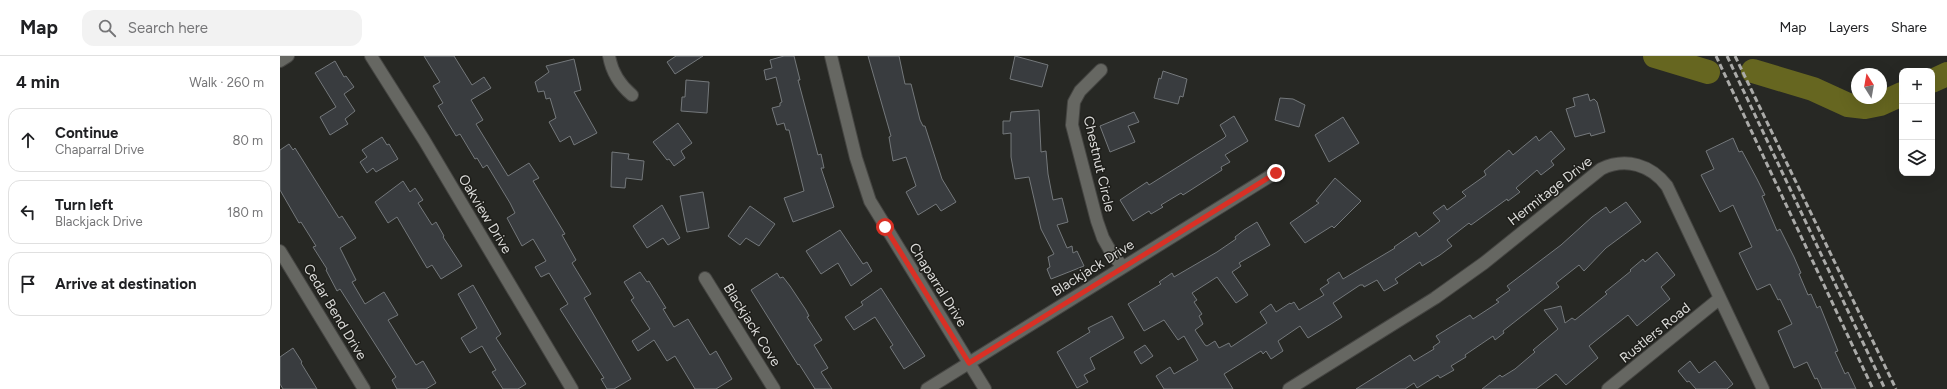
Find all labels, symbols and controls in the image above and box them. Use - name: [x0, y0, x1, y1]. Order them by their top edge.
- search box: [82, 10, 362, 46]
- text: Map: [20, 16, 58, 39]
- icon: search: [96, 17, 118, 39]
- text: Search here: [128, 19, 208, 37]
- text: Map: [1779, 19, 1807, 36]
- text: Layers: [1829, 19, 1869, 36]
- text: Share: [1891, 19, 1927, 36]
- north arrow: [1851, 68, 1887, 104]
- map controls: [1899, 68, 1935, 176]
- button: +: [1899, 68, 1935, 104]
- text: 4 min: [16, 72, 60, 92]
- text: Walk · 260 m: [189, 75, 264, 90]
- button: −: [1899, 104, 1935, 140]
- street label: Chestnut Circle: [1080, 114, 1118, 214]
- text: Continue: [55, 124, 118, 142]
- icon: ahead: [17, 129, 39, 151]
- text: 80 m: [232, 133, 263, 148]
- button: layers: [1899, 140, 1935, 176]
- text: Chaparral Drive: [55, 142, 144, 157]
- street label: Hermitage Drive: [1505, 153, 1596, 229]
- route end: [1267, 164, 1285, 182]
- street label: Oakview Drive: [455, 171, 516, 257]
- text: Turn left: [55, 196, 113, 214]
- icon: left: [17, 201, 39, 223]
- text: 180 m: [227, 205, 263, 220]
- text: Blackjack Drive: [55, 214, 143, 229]
- route start: [876, 218, 894, 236]
- street label: Blackjack Drive: [1049, 236, 1138, 300]
- street label: Chaparral Drive: [905, 240, 971, 330]
- street label: Cedar Bend Drive: [300, 261, 371, 364]
- icon: arrive: [17, 273, 39, 295]
- text: Arrive at destination: [55, 275, 196, 293]
- street label: Blackjack Cove: [720, 280, 784, 370]
- street label: Rustlers Road: [1616, 299, 1694, 367]

